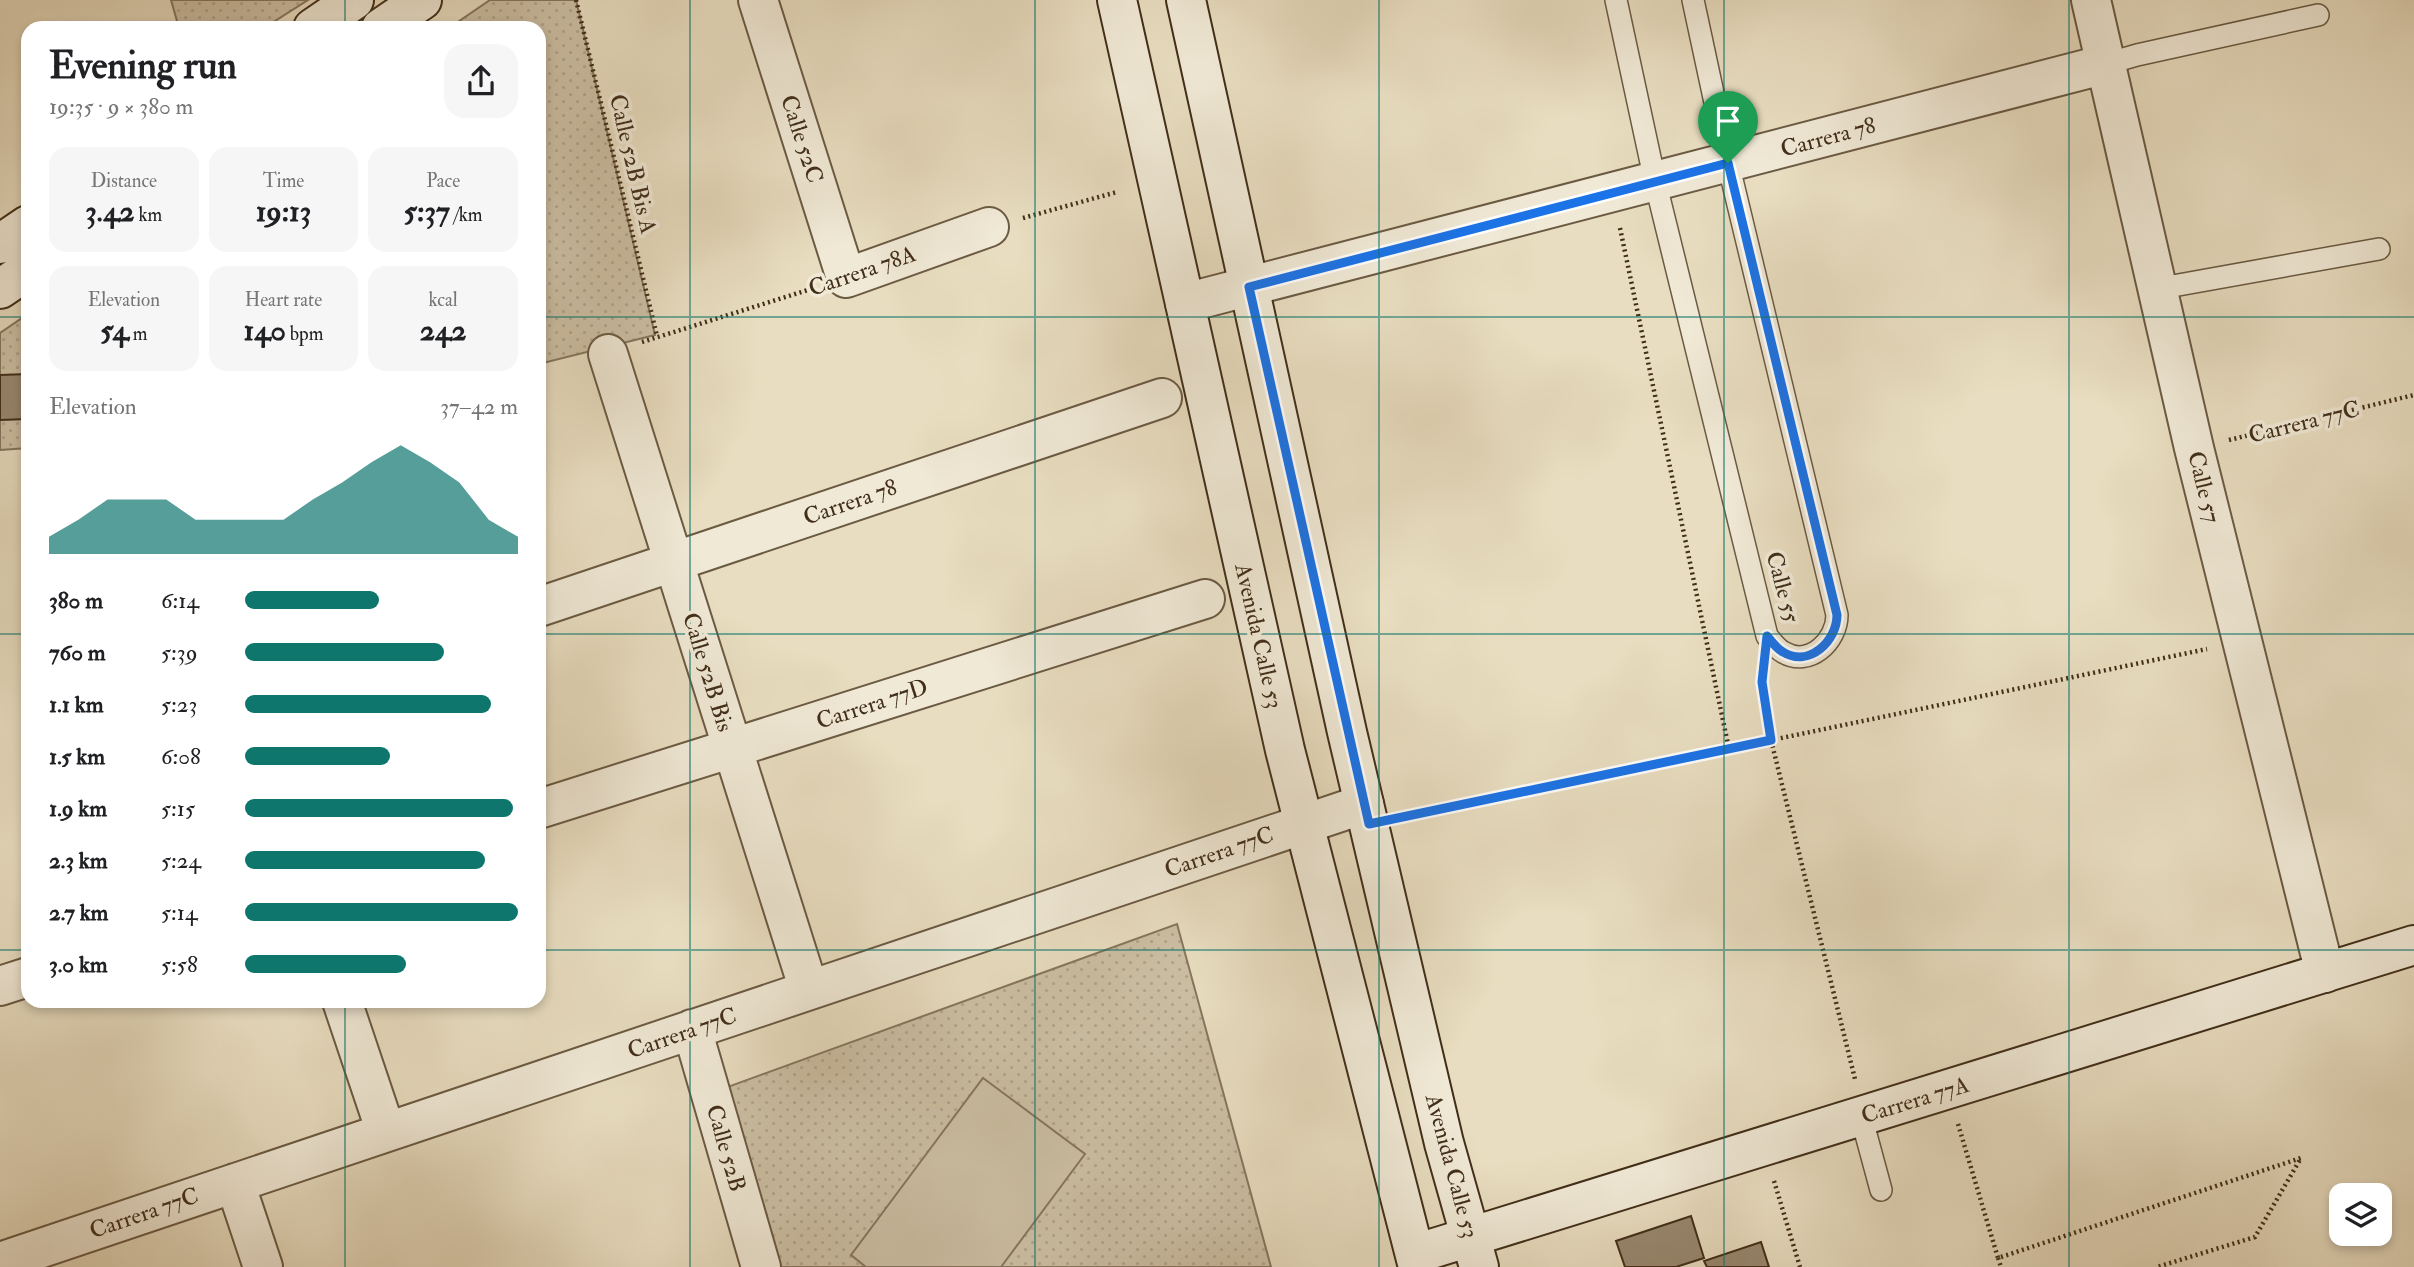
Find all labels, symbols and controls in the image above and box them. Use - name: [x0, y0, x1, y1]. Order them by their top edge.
- text: Evening run: [49, 42, 237, 90]
- button: share: [444, 44, 518, 118]
- street label: Calle 52B Bis A: [603, 91, 663, 237]
- street label: Calle 52C: [774, 91, 830, 187]
- pin: [1698, 91, 1758, 163]
- text: 19:35 · 9 × 380 m: [49, 92, 193, 121]
- icon: arrive: [1709, 102, 1747, 140]
- street label: Carrera 78: [1777, 110, 1879, 164]
- text: Distance: [91, 169, 157, 193]
- text: Time: [263, 169, 304, 193]
- text: Pace: [426, 169, 460, 193]
- text: 3.42: [85, 193, 135, 230]
- text: 19:13: [256, 193, 311, 230]
- text: 5:37: [404, 193, 450, 230]
- text: km: [135, 203, 162, 227]
- text: /km: [450, 203, 482, 227]
- street label: Carrera 78A: [804, 239, 920, 303]
- text: Elevation: [88, 288, 160, 312]
- text: Heart rate: [245, 288, 322, 312]
- text: kcal: [429, 288, 458, 312]
- text: 54: [100, 312, 129, 349]
- text: 140: [244, 312, 286, 349]
- text: 242: [420, 312, 466, 349]
- text: m: [129, 322, 148, 346]
- text: bpm: [286, 322, 323, 346]
- text: Elevation: [49, 392, 137, 421]
- text: 37–42 m: [440, 392, 518, 421]
- street label: Carrera 77C: [2245, 394, 2363, 450]
- street label: Calle 57: [2181, 448, 2227, 526]
- street label: Carrera 78: [799, 472, 901, 532]
- street label: Calle 55: [1760, 548, 1806, 626]
- street label: Avenida Calle 53: [1228, 560, 1290, 711]
- text: 380 m: [49, 586, 103, 615]
- text: 6:14: [161, 586, 199, 615]
- street label: Calle 52B Bis: [676, 609, 740, 735]
- text: 760 m: [49, 638, 106, 667]
- text: 5:39: [161, 638, 197, 667]
- street label: Carrera 77D: [813, 672, 931, 736]
- text: 1.1 km: [49, 690, 104, 719]
- text: 5:23: [161, 690, 197, 719]
- text: 1.5 km: [49, 742, 105, 771]
- text: 6:08: [161, 742, 201, 771]
- text: 1.9 km: [49, 794, 107, 823]
- text: 5:15: [161, 794, 195, 823]
- street label: Carrera 77C: [1161, 820, 1277, 884]
- text: 2.3 km: [49, 846, 108, 875]
- text: 5:24: [161, 846, 201, 875]
- text: 2.7 km: [49, 898, 108, 927]
- text: 5:14: [161, 898, 197, 927]
- text: 3.0 km: [49, 950, 108, 979]
- text: 5:58: [161, 950, 198, 979]
- street label: Carrera 77C: [624, 1001, 740, 1065]
- street label: Carrera 77A: [1857, 1070, 1973, 1130]
- street label: Avenida Calle 53: [1419, 1090, 1485, 1241]
- street label: Calle 52B: [700, 1101, 752, 1195]
- street label: Carrera 77C: [86, 1181, 202, 1245]
- map controls: [2329, 1183, 2392, 1246]
- button: layers: [2329, 1183, 2392, 1246]

